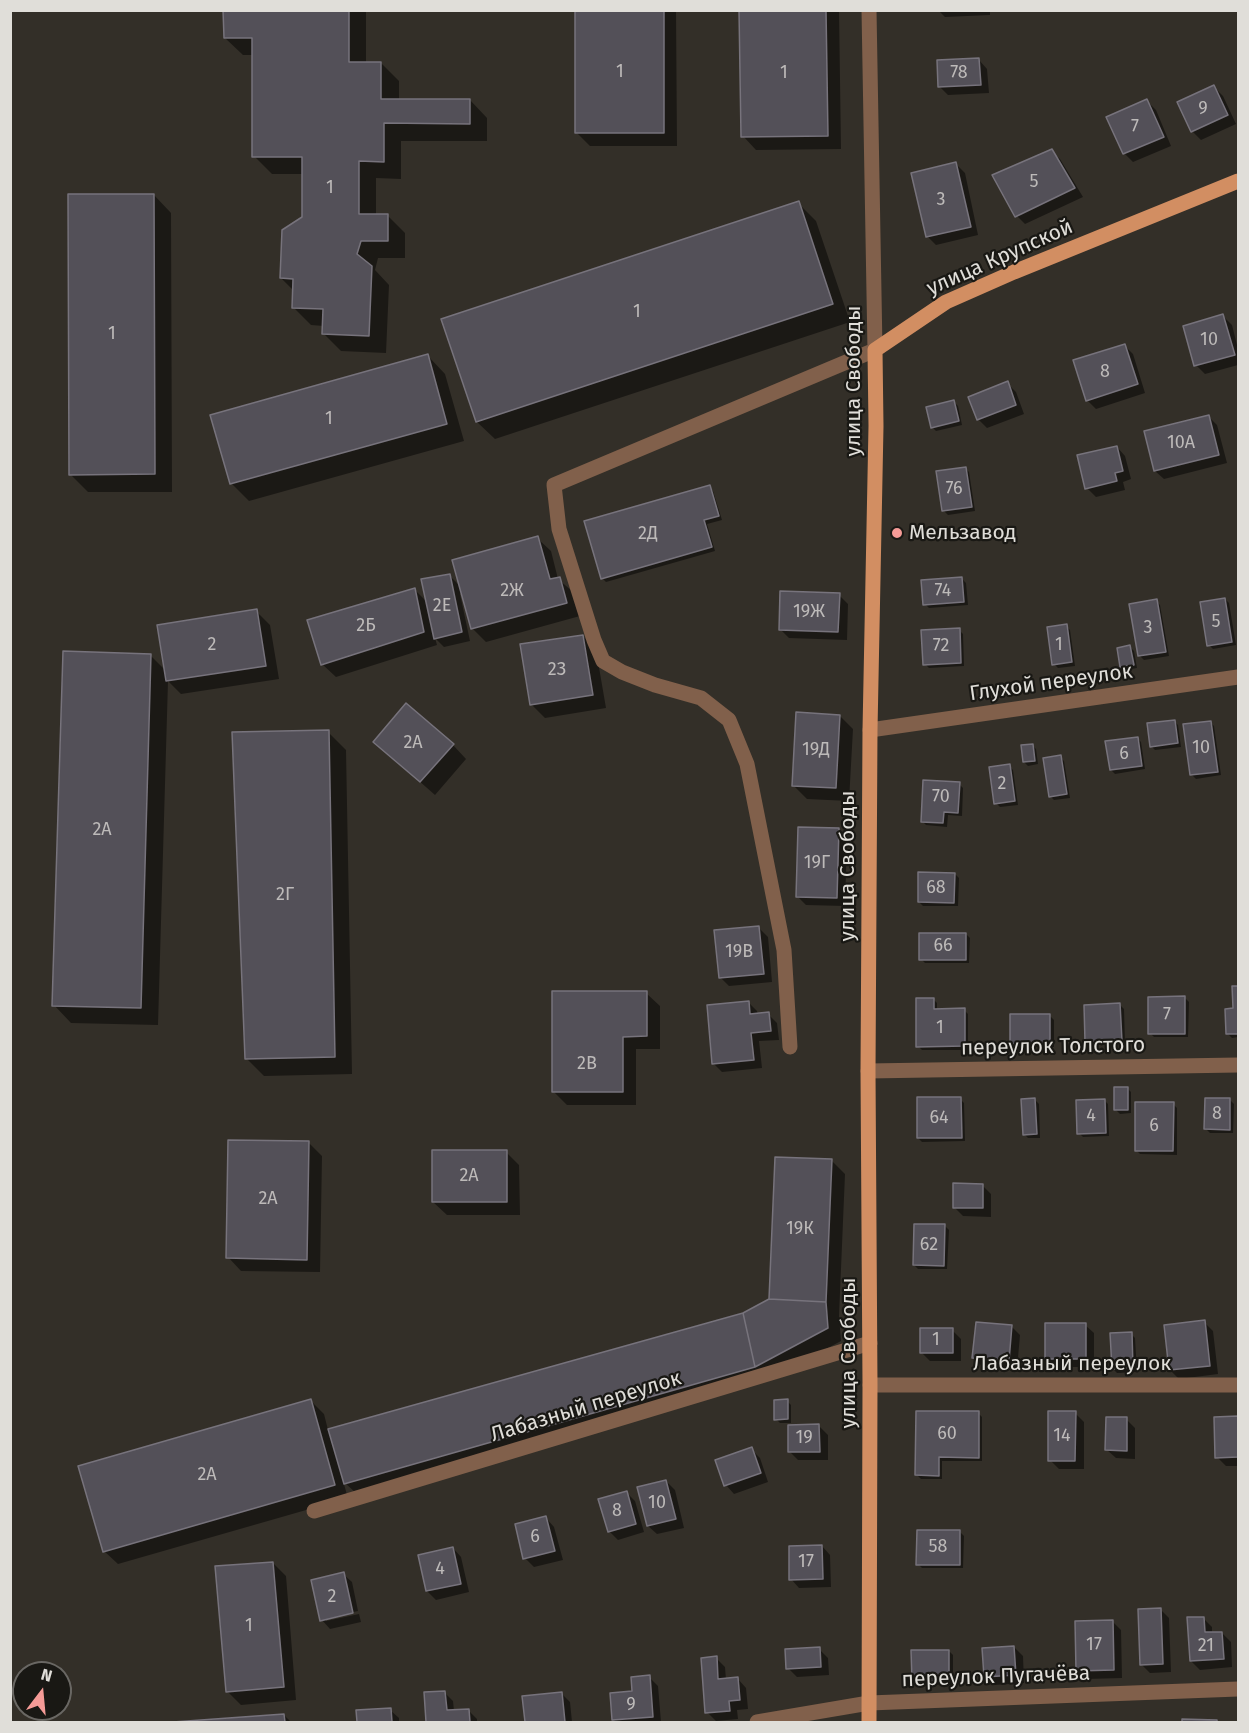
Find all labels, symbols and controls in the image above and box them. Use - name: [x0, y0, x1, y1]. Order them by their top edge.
- house number: 1: [616, 61, 624, 83]
- house number: 1: [780, 62, 788, 84]
- house number: 78: [950, 62, 968, 84]
- house number: 9: [1198, 98, 1208, 120]
- house number: 7: [1131, 116, 1139, 138]
- house number: 5: [1029, 171, 1039, 193]
- house number: 1: [326, 177, 334, 199]
- house number: 3: [937, 189, 945, 211]
- street label: улица Крупской: [923, 215, 1077, 301]
- house number: 1: [633, 301, 641, 323]
- street label: улица Свободы: [841, 306, 867, 456]
- house number: 1: [108, 323, 116, 345]
- house number: 10: [1200, 329, 1218, 351]
- house number: 8: [1100, 361, 1110, 383]
- house number: 1: [325, 408, 333, 430]
- house number: 10А: [1167, 432, 1195, 454]
- house number: 76: [945, 478, 963, 500]
- place label: Мельзавод: [909, 520, 1016, 546]
- house number: 2Д: [638, 523, 658, 545]
- marker: Мельзавод: [890, 526, 904, 540]
- house number: 2Ж: [500, 580, 524, 602]
- house number: 74: [935, 580, 951, 602]
- house number: 2Е: [433, 595, 451, 617]
- house number: 19Ж: [793, 601, 825, 623]
- house number: 5: [1211, 611, 1221, 633]
- house number: 2Б: [356, 615, 376, 637]
- house number: 3: [1144, 617, 1152, 639]
- house number: 2: [208, 634, 216, 656]
- house number: 1: [1055, 634, 1063, 656]
- house number: 72: [933, 635, 949, 657]
- house number: 2З: [548, 659, 566, 681]
- street label: Глухой переулок: [968, 659, 1134, 707]
- house number: 2А: [403, 732, 423, 754]
- house number: 10: [1192, 737, 1210, 759]
- house number: 19Д: [802, 739, 830, 761]
- house number: 6: [1119, 743, 1129, 765]
- house number: 2: [998, 773, 1006, 795]
- house number: 70: [932, 786, 950, 808]
- street label: улица Свободы: [835, 791, 861, 941]
- house number: 2А: [92, 819, 112, 841]
- house number: 19Г: [804, 852, 830, 874]
- house number: 68: [926, 877, 946, 899]
- house number: 2Г: [276, 884, 294, 906]
- house number: 66: [933, 935, 953, 957]
- house number: 19В: [725, 941, 753, 963]
- house number: 7: [1163, 1004, 1171, 1026]
- house number: 1: [936, 1017, 944, 1039]
- street label: переулок Толстого: [961, 1033, 1145, 1061]
- house number: 2В: [577, 1053, 597, 1075]
- house number: 8: [1212, 1103, 1222, 1125]
- house number: 4: [1086, 1105, 1096, 1127]
- house number: 64: [929, 1107, 949, 1129]
- house number: 6: [1149, 1115, 1159, 1137]
- house number: 2А: [459, 1165, 479, 1187]
- house number: 2А: [258, 1188, 278, 1210]
- house number: 19К: [786, 1218, 814, 1240]
- house number: 62: [920, 1234, 938, 1256]
- street label: улица Свободы: [836, 1278, 862, 1428]
- house number: 1: [932, 1329, 940, 1351]
- street label: Лабазный переулок: [973, 1351, 1171, 1377]
- street label: Лабазный переулок: [488, 1366, 684, 1448]
- house number: 60: [937, 1423, 957, 1445]
- house number: 14: [1053, 1425, 1071, 1447]
- house number: 19: [795, 1427, 813, 1449]
- house number: 2А: [197, 1464, 217, 1486]
- house number: 10: [648, 1492, 666, 1514]
- house number: 8: [612, 1500, 622, 1522]
- house number: 6: [530, 1526, 540, 1548]
- house number: 58: [929, 1536, 947, 1558]
- house number: 17: [798, 1551, 814, 1573]
- house number: 4: [435, 1558, 445, 1580]
- house number: 2: [328, 1586, 336, 1608]
- house number: 1: [245, 1615, 253, 1637]
- house number: 17: [1086, 1634, 1102, 1656]
- house number: 21: [1198, 1635, 1214, 1657]
- north arrow: [12, 1661, 72, 1721]
- street label: переулок Пугачёва: [901, 1661, 1091, 1693]
- text: N: [39, 1665, 54, 1686]
- house number: 9: [626, 1694, 636, 1716]

